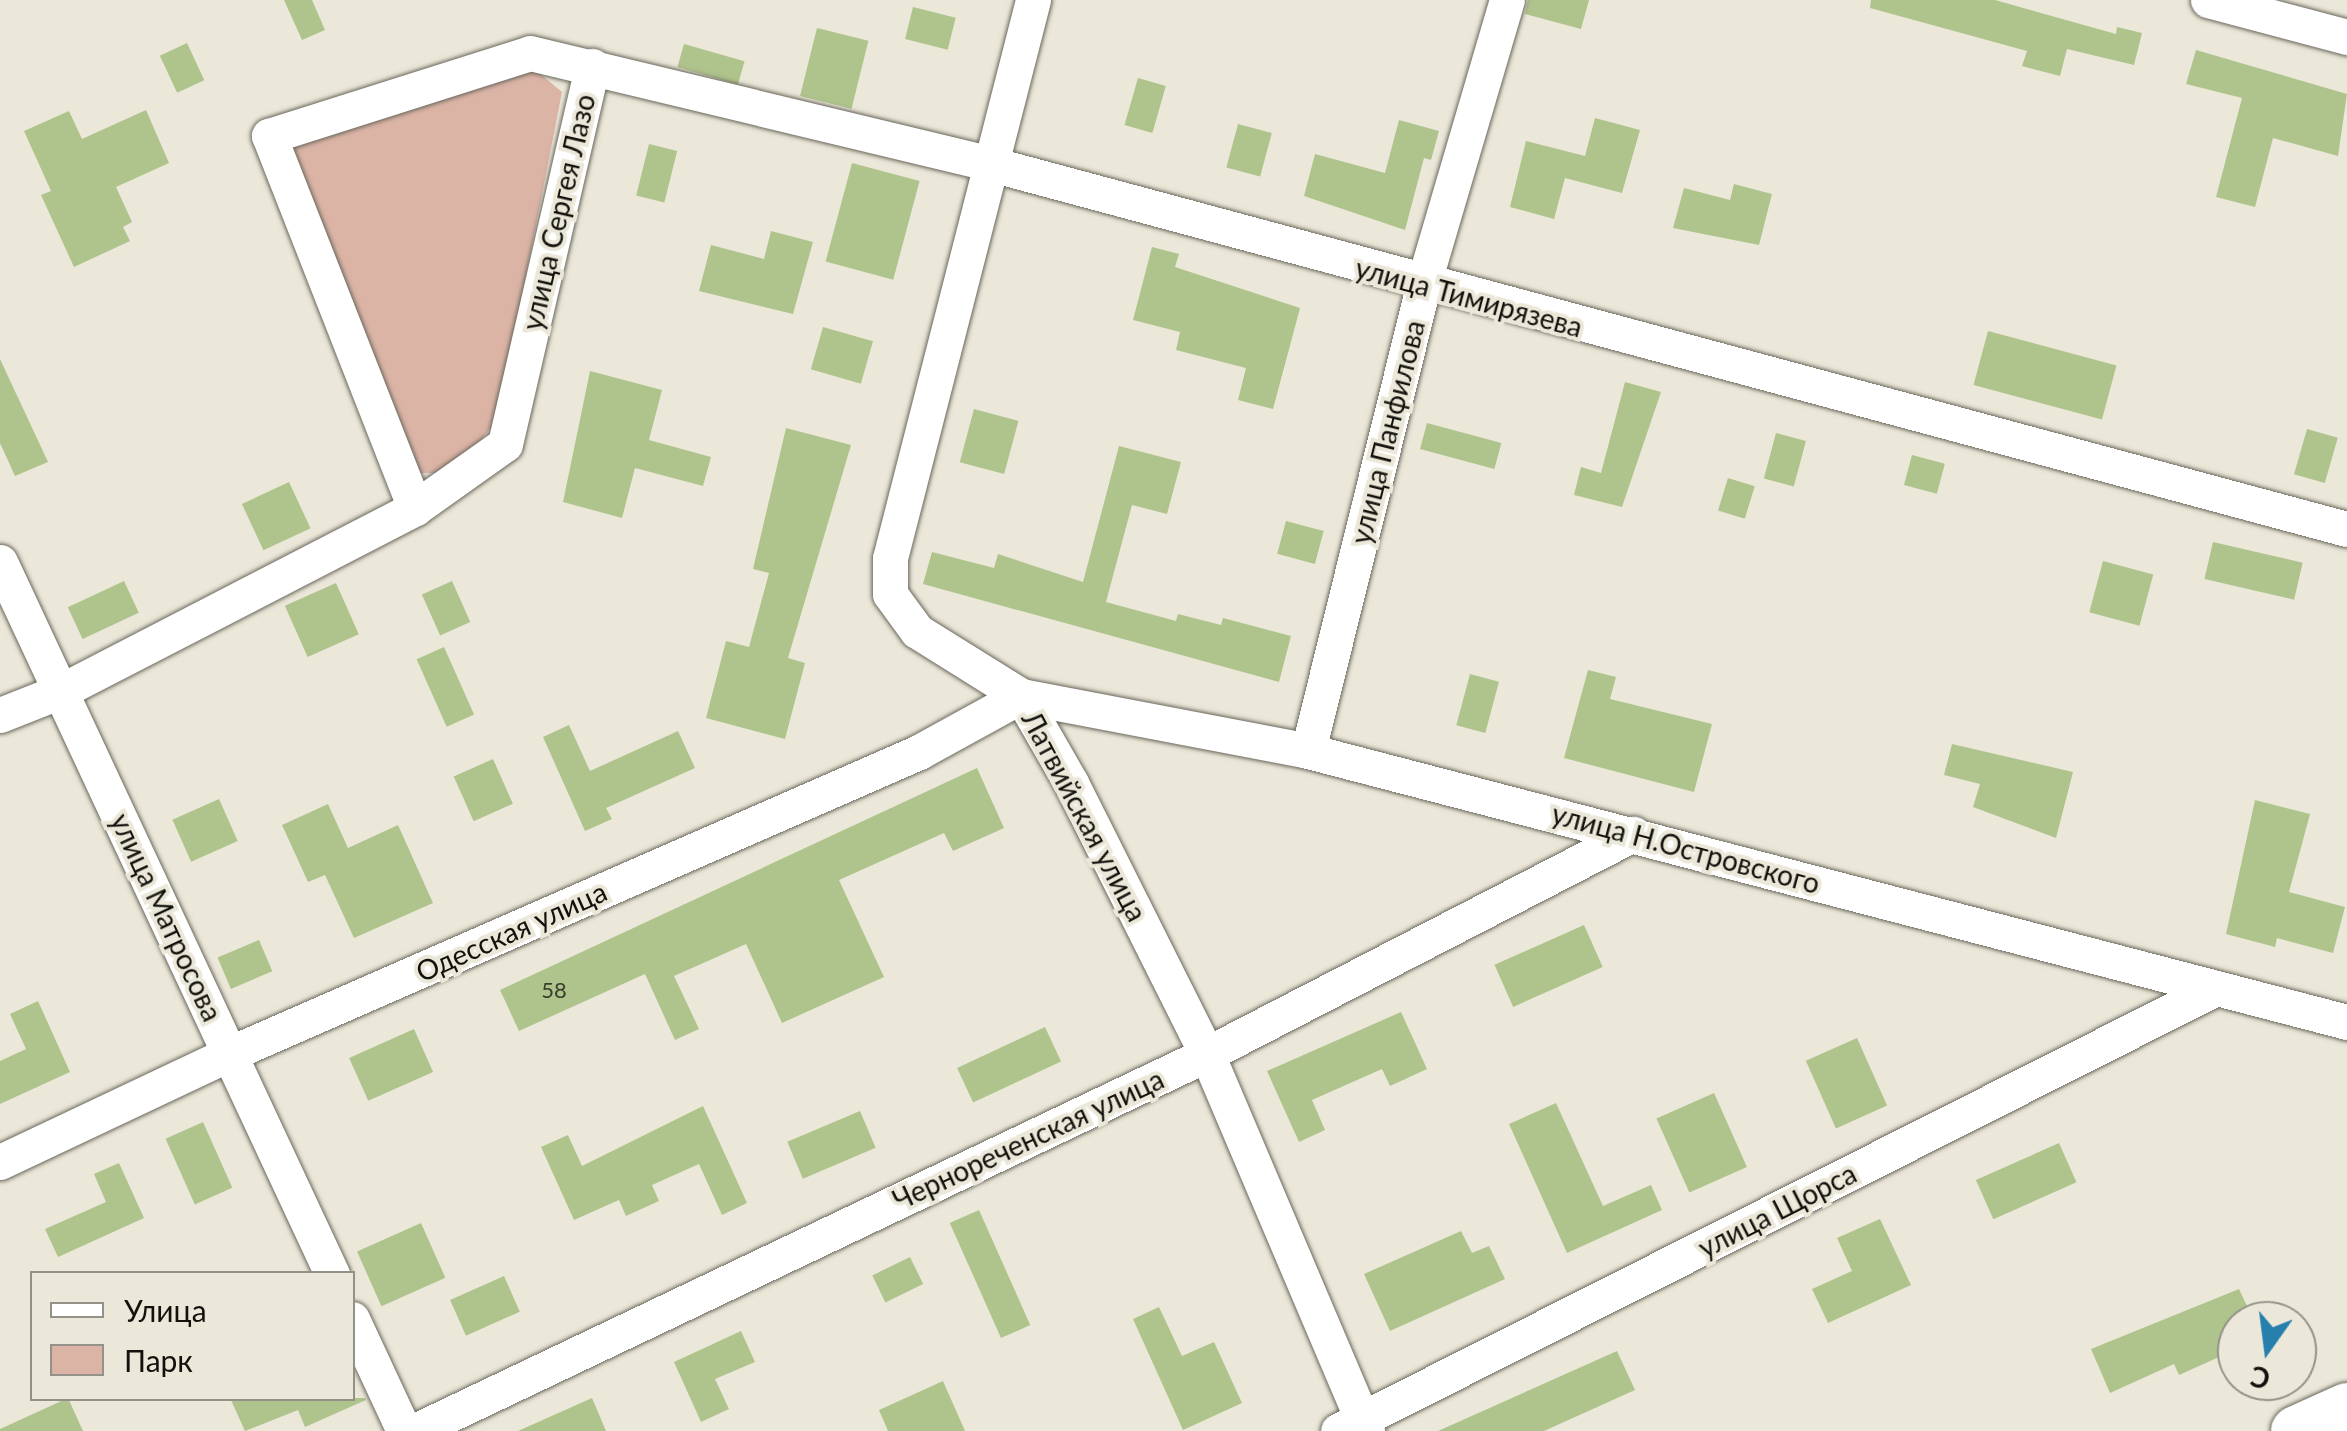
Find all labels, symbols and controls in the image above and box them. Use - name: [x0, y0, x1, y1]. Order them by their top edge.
- street label: улица Сергея Лазо: [514, 91, 602, 333]
- street label: улица Тимирязева: [1352, 251, 1586, 343]
- street label: улица Панфилова: [1343, 317, 1431, 547]
- street label: Латвийская улица: [1015, 705, 1155, 927]
- street label: улица Н.Островского: [1548, 796, 1824, 900]
- street label: улица Матросова: [104, 808, 230, 1026]
- street label: Одесская улица: [410, 874, 612, 988]
- house number: 58: [541, 977, 567, 1003]
- street label: Чернореченская улица: [887, 1061, 1169, 1217]
- street label: улица Щорса: [1692, 1156, 1862, 1264]
- legend: [30, 1271, 355, 1401]
- text: Улица: [124, 1292, 207, 1328]
- north arrow: [2217, 1301, 2317, 1401]
- text: Парк: [124, 1342, 193, 1378]
- text: С: [2247, 1359, 2273, 1397]

